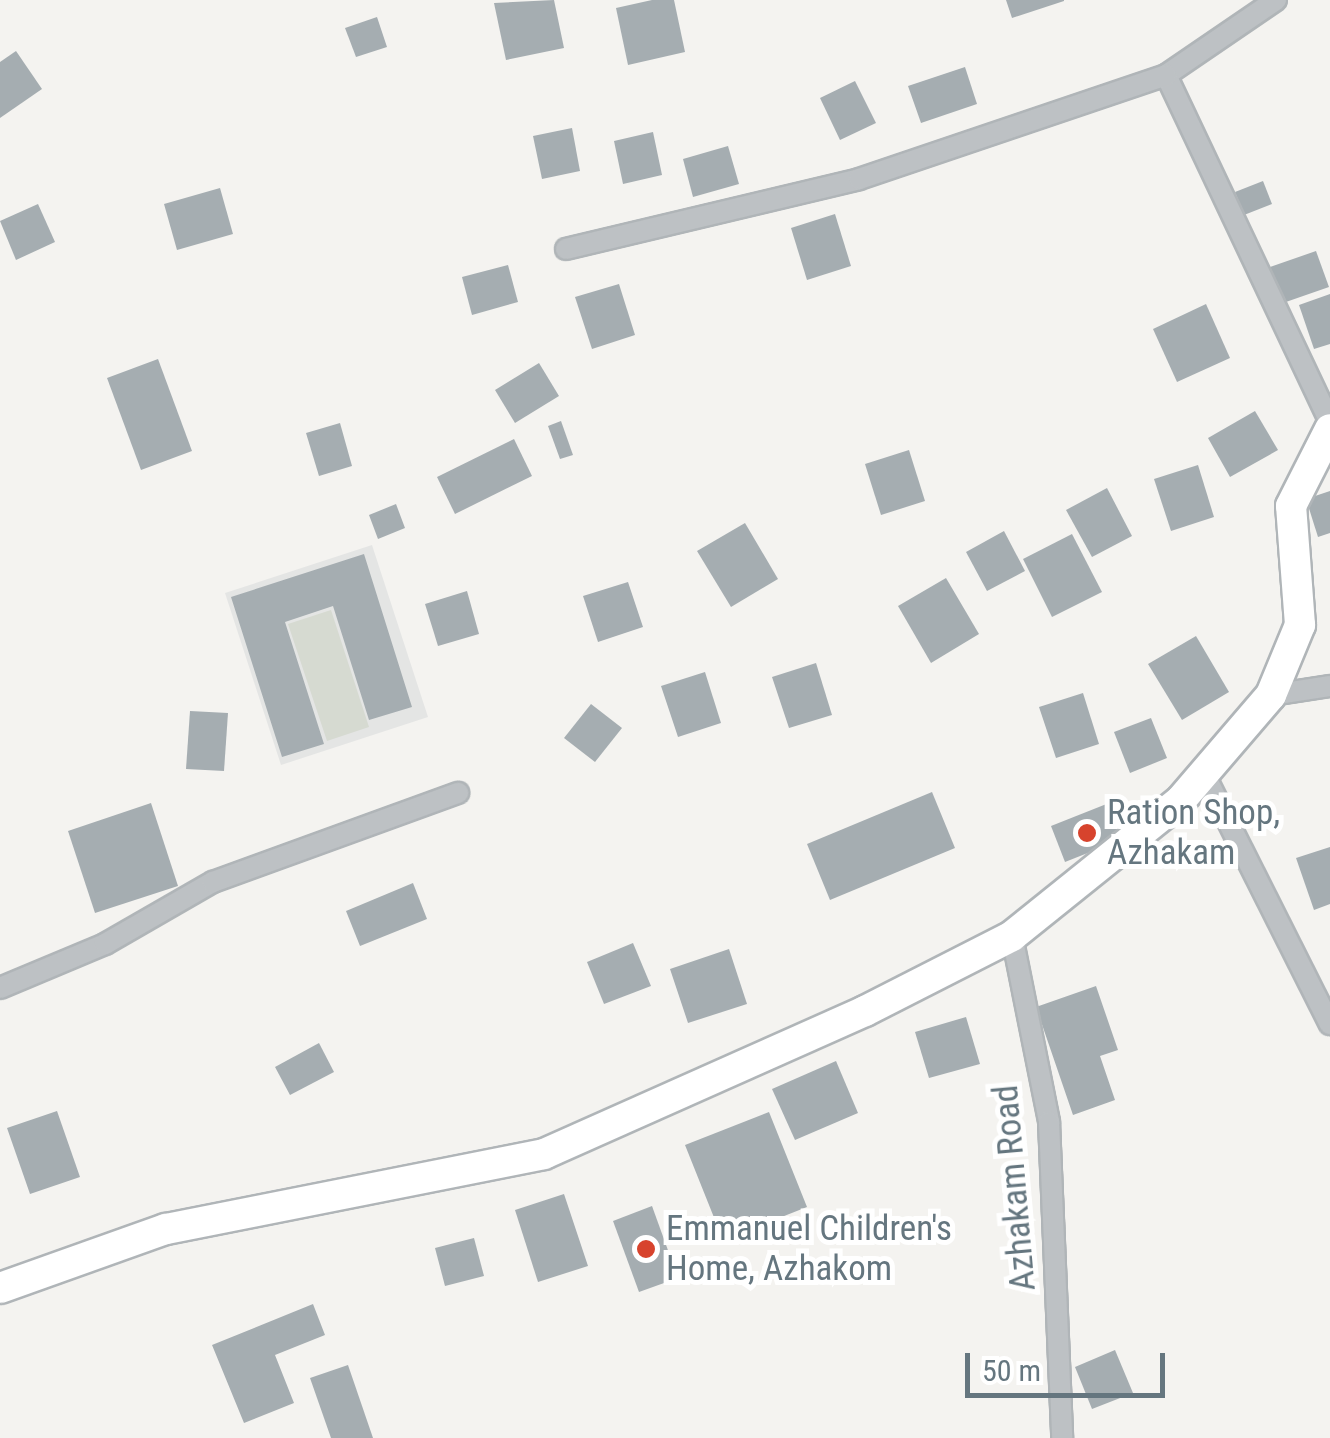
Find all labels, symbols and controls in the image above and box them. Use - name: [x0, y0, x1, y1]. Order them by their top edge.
- place label: Ration Shop, Azhakam: [1107, 792, 1280, 874]
- marker: Ration Shop, Azhakam: [1076, 822, 1098, 844]
- street label: Azhakam Road: [985, 1083, 1045, 1293]
- place label: Emmanuel Children's Home, Azhakom: [666, 1208, 952, 1290]
- marker: Emmanuel Children's Home, Azhakom: [635, 1238, 657, 1260]
- scale bar: [970, 1333, 1170, 1395]
- text: 50 m: [982, 1353, 1041, 1388]

